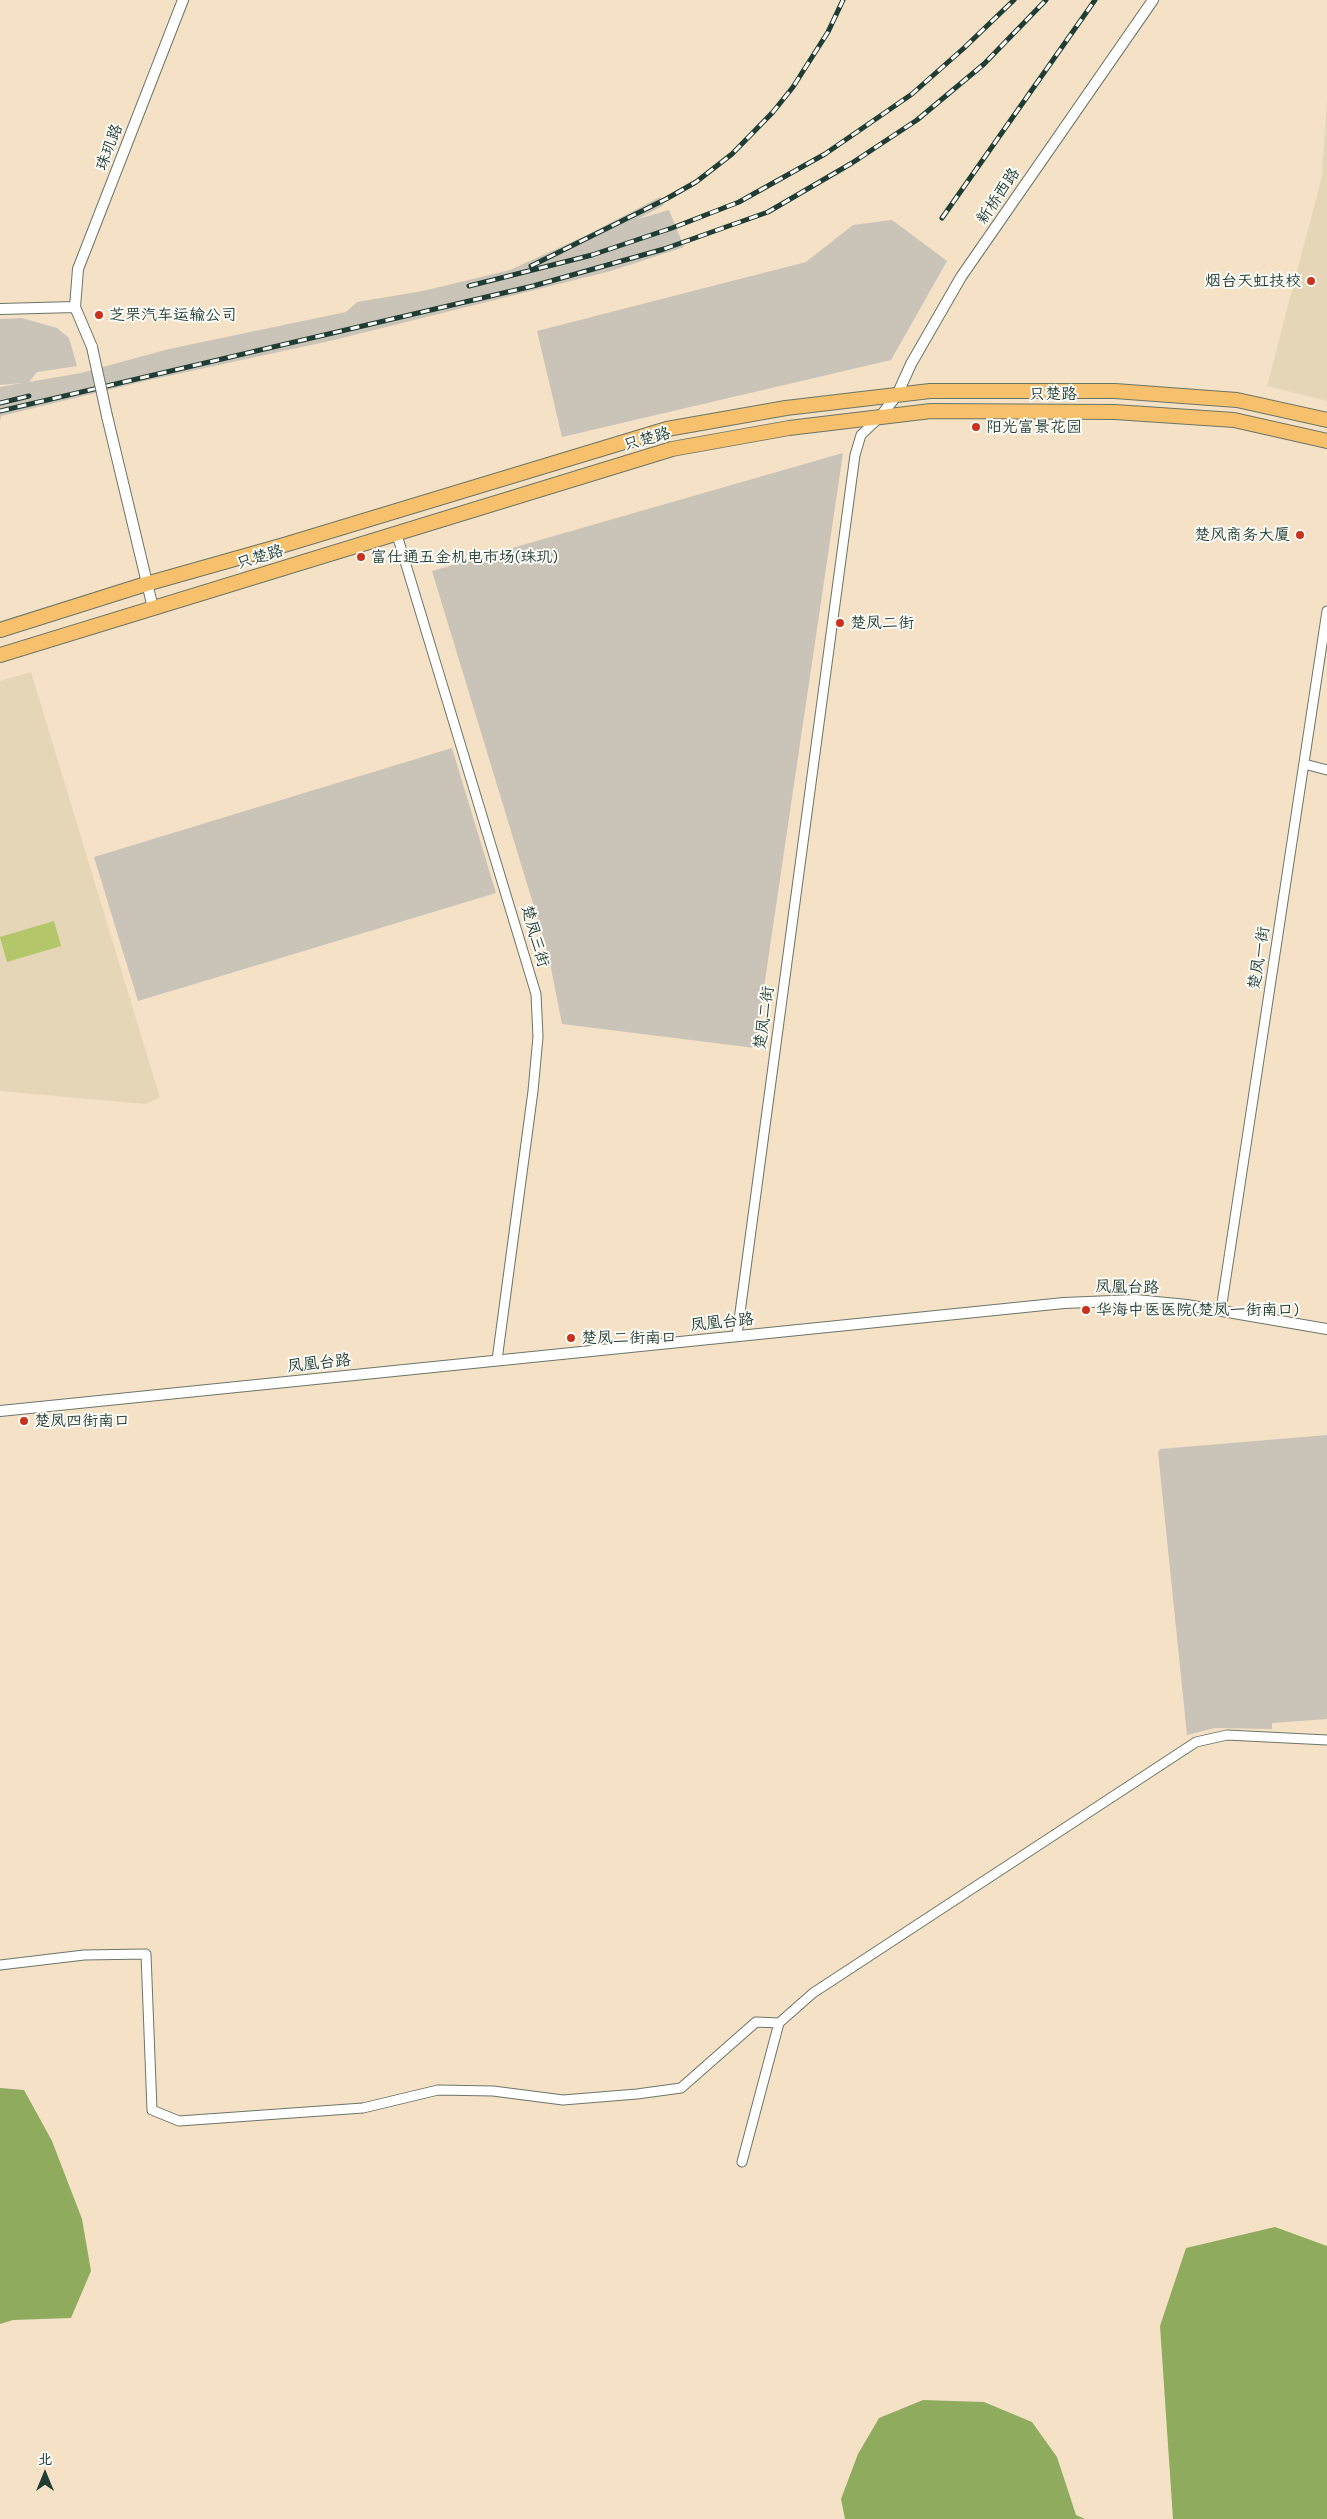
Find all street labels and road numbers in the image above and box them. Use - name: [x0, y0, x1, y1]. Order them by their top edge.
- street label: 珠玑路: [91, 121, 127, 173]
- street label: 新桥西路: [972, 164, 1024, 228]
- street label: 只楚路: [1029, 384, 1077, 404]
- street label: 只楚路: [621, 423, 673, 455]
- street label: 只楚路: [234, 541, 286, 573]
- street label: 楚凤三街: [517, 903, 553, 969]
- street label: 楚凤一街: [1245, 925, 1273, 991]
- street label: 楚凤二街: [750, 985, 778, 1051]
- street label: 凤凰台路: [1095, 1277, 1159, 1297]
- street label: 凤凰台路: [689, 1309, 755, 1335]
- street label: 凤凰台路: [286, 1350, 352, 1376]

